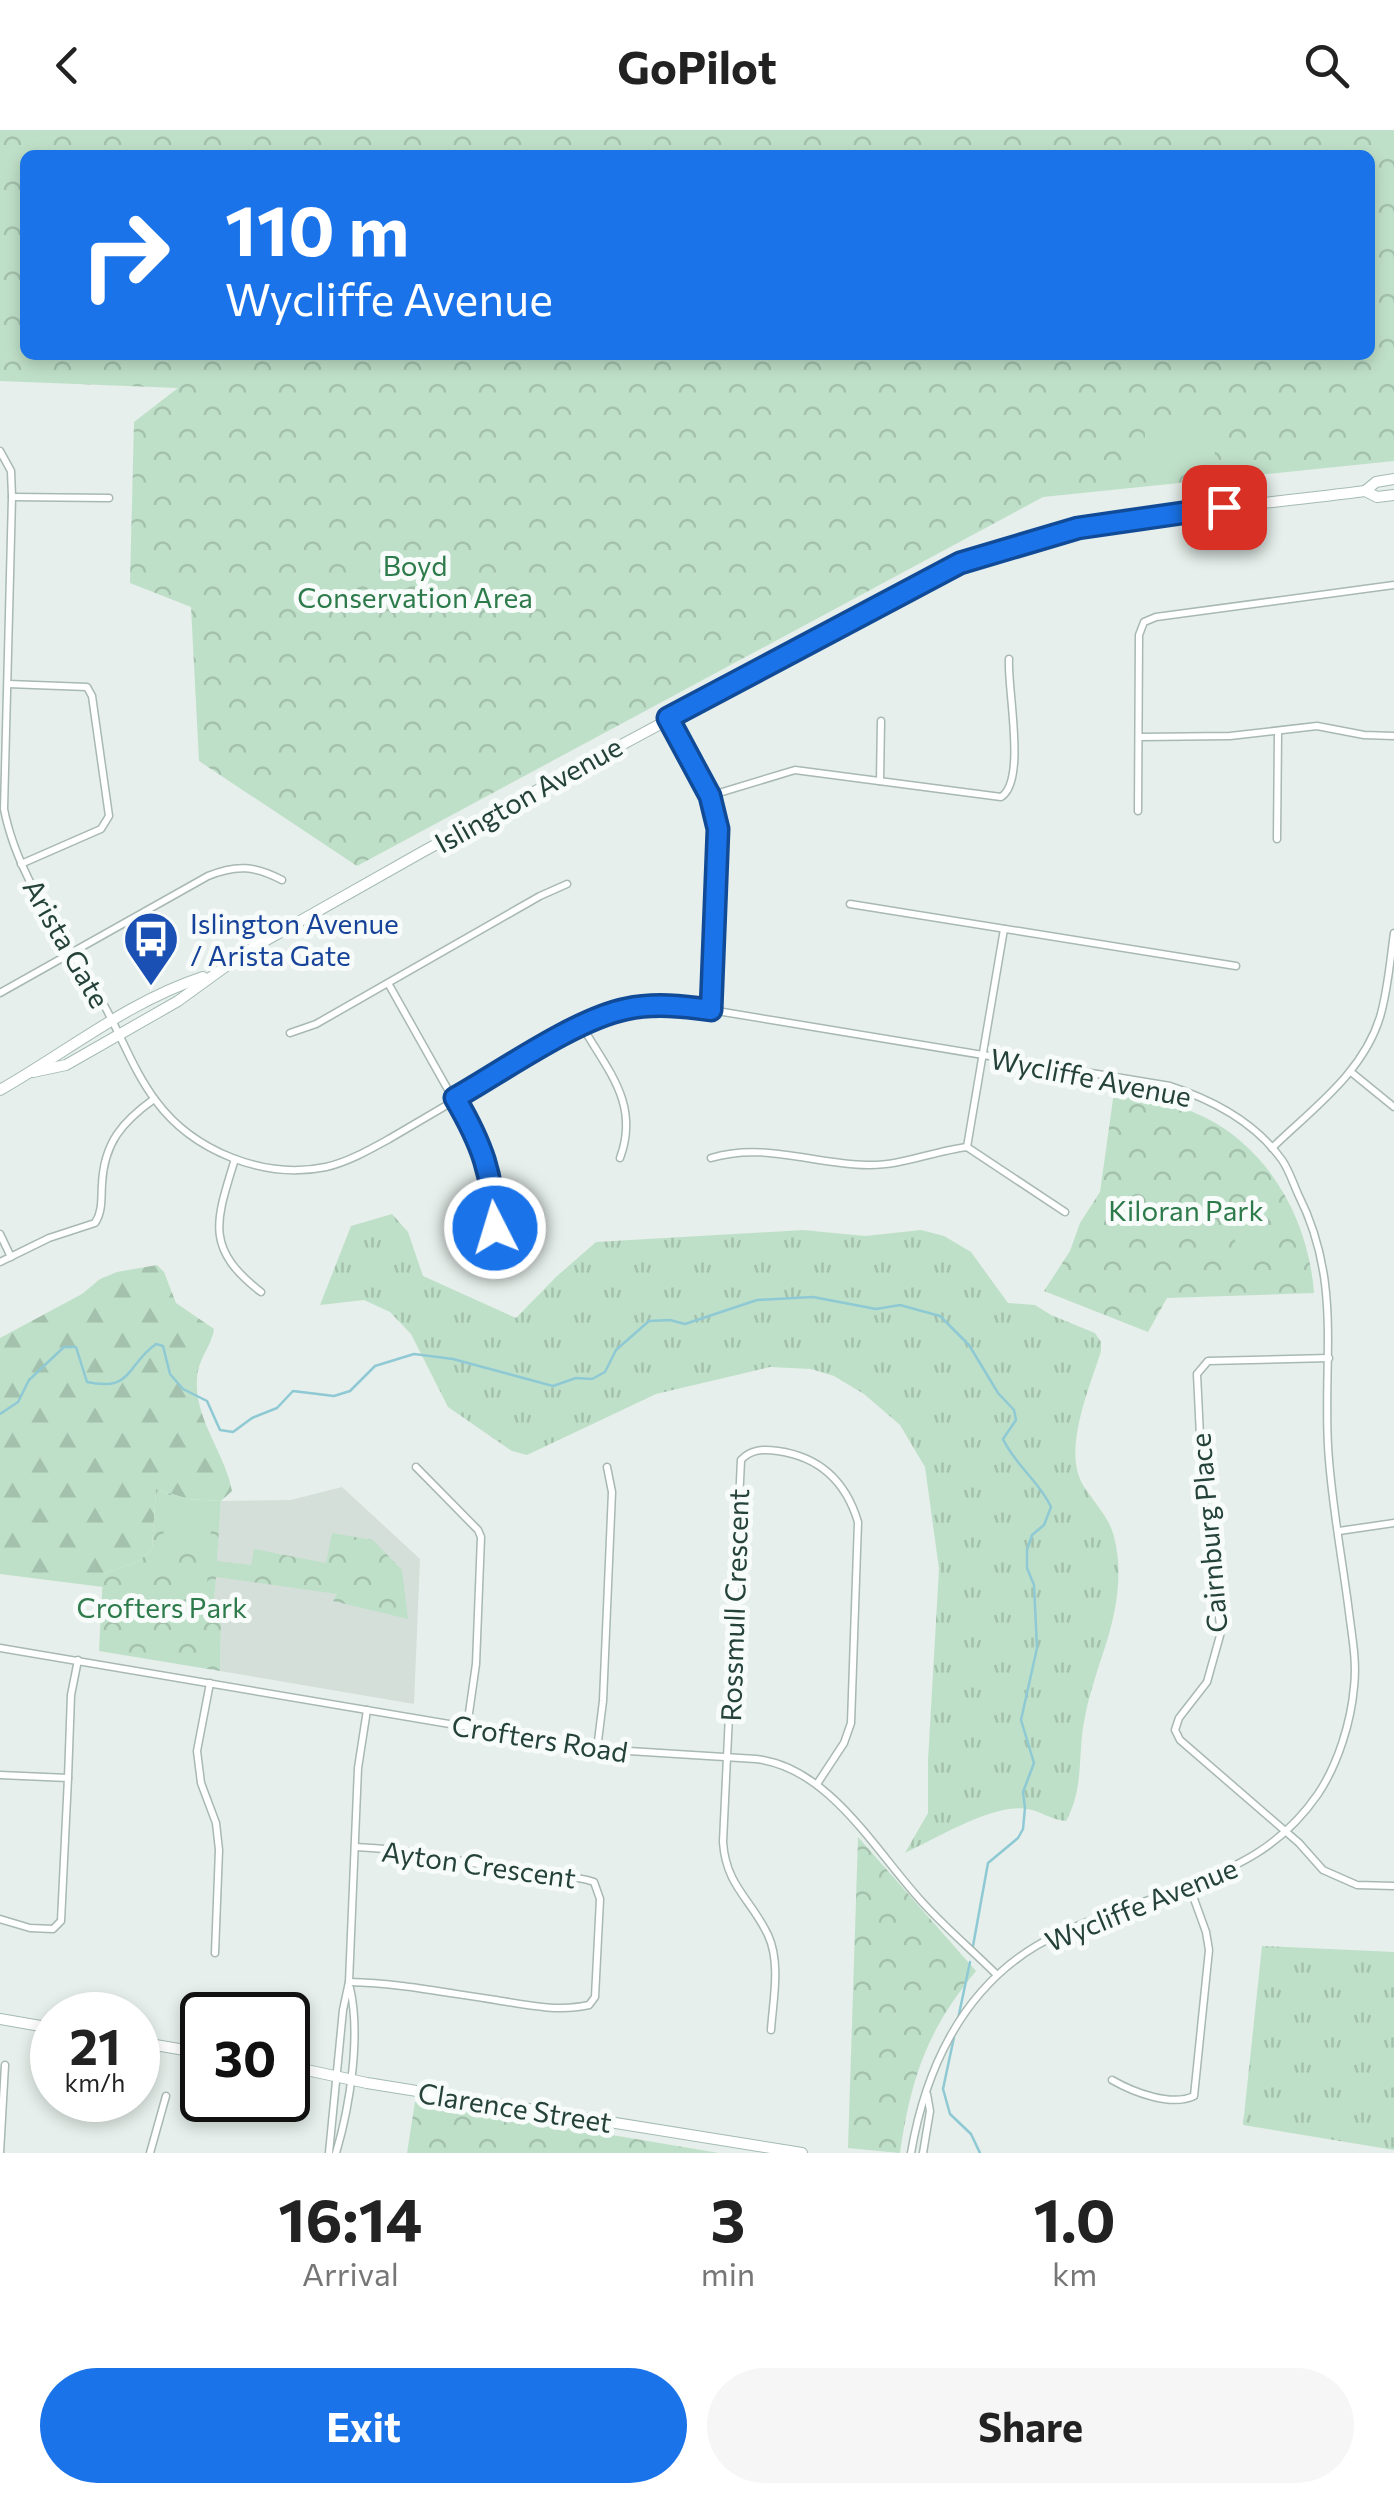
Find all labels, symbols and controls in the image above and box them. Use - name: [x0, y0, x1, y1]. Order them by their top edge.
- icon: back: [40, 38, 95, 93]
- text: GoPilot: [617, 38, 777, 93]
- icon: search: [1299, 38, 1354, 93]
- text: 110 m: [225, 185, 409, 270]
- icon: right: [60, 190, 190, 320]
- text: Wycliffe Avenue: [225, 270, 553, 325]
- pin: [1182, 465, 1267, 550]
- icon: arrive: [1197, 480, 1252, 535]
- park label: Boyd Conservation Area: [297, 548, 533, 614]
- street label: Islington Avenue: [428, 729, 628, 859]
- street label: Arista Gate: [17, 873, 117, 1013]
- place label: Islington Avenue / Arista Gate: [190, 906, 399, 972]
- bus stop icon: Islington Avenue / Arista Gate: [121, 909, 181, 988]
- street label: Wycliffe Avenue: [988, 1041, 1194, 1113]
- position arrow: [443, 1176, 547, 1280]
- park label: Kiloran Park: [1108, 1193, 1264, 1227]
- street label: Cairnburg Place: [1182, 1432, 1234, 1634]
- street label: Rossmull Crescent: [713, 1488, 755, 1722]
- park label: Crofters Park: [77, 1590, 247, 1624]
- street label: Crofters Road: [450, 1707, 630, 1769]
- street label: Ayton Crescent: [380, 1834, 578, 1894]
- street label: Wycliffe Avenue: [1040, 1850, 1242, 1958]
- speed limit sign: 30: [180, 1992, 310, 2122]
- text: 21: [69, 2014, 121, 2075]
- text: km/h: [65, 2067, 125, 2097]
- street label: Clarence Street: [416, 2075, 614, 2139]
- text: 16:14: [278, 2181, 422, 2254]
- text: 3: [710, 2181, 745, 2254]
- text: 1.0: [1034, 2181, 1116, 2254]
- text: Arrival: [302, 2253, 399, 2293]
- text: min: [701, 2253, 755, 2293]
- text: km: [1052, 2253, 1097, 2293]
- button: Exit: [40, 2368, 687, 2483]
- button: Share: [707, 2368, 1354, 2483]

